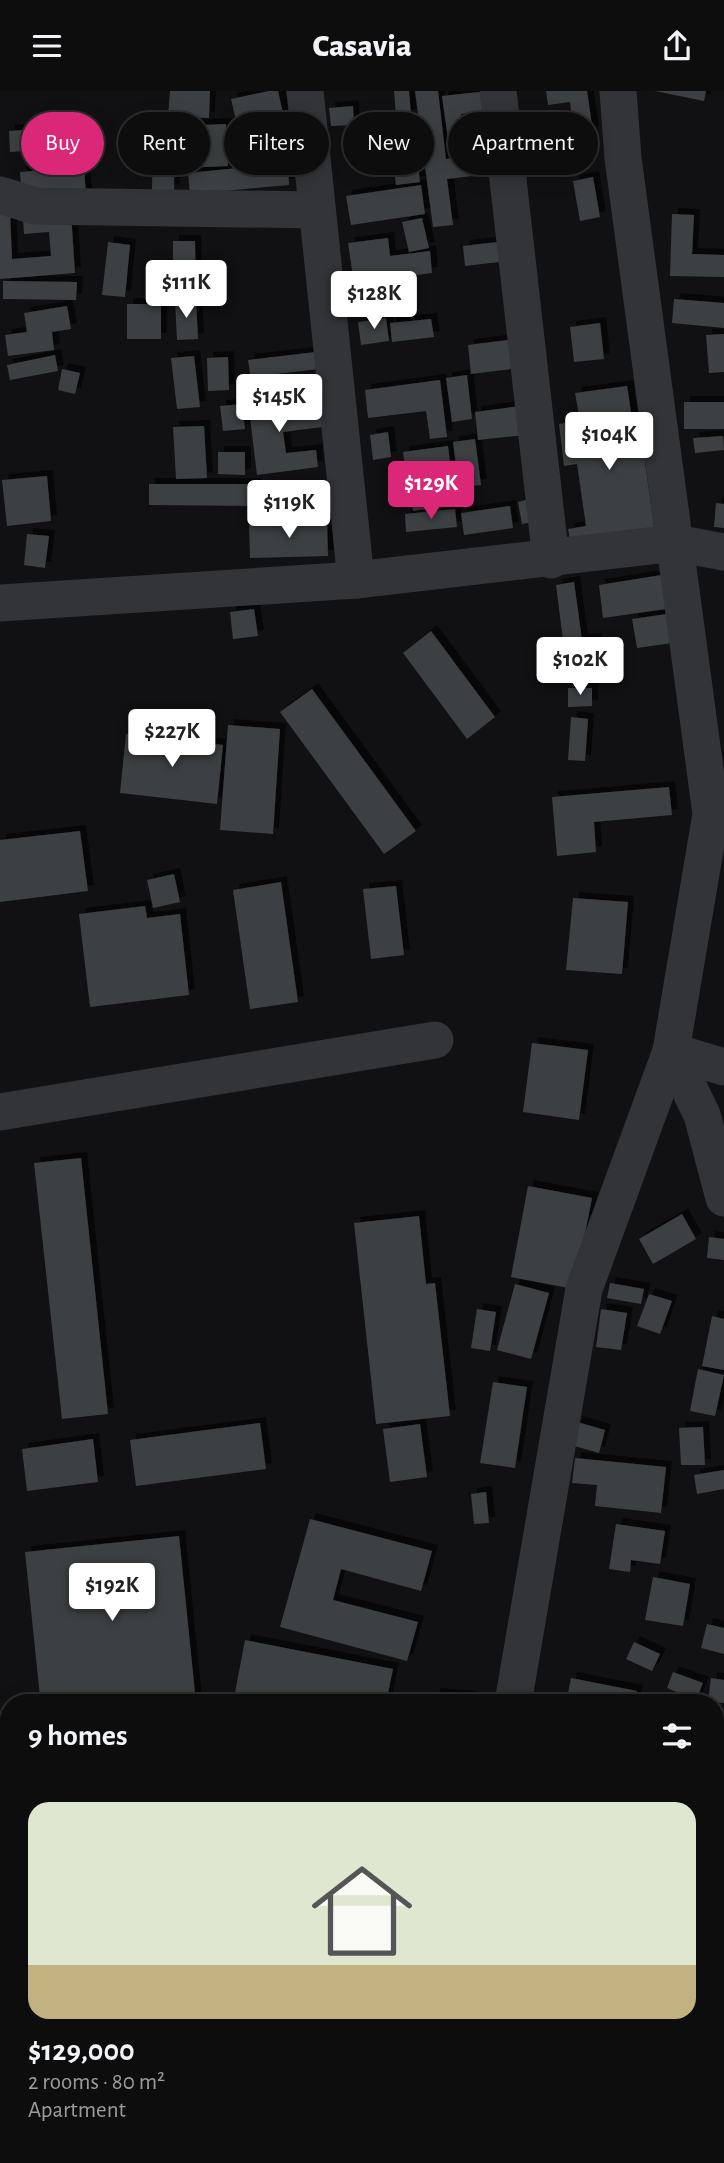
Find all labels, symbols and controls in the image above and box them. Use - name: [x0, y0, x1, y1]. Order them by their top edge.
- icon: menu: [28, 27, 66, 65]
- icon: share: [658, 27, 696, 65]
- text: Casavia: [312, 30, 412, 62]
- chip: Buy: [21, 112, 104, 175]
- chip: Rent: [118, 112, 210, 175]
- chip: Filters: [224, 112, 329, 175]
- chip: New: [343, 112, 434, 175]
- chip: Apartment: [448, 112, 598, 175]
- pin: $111K: [137, 261, 235, 320]
- text: $111K: [162, 271, 210, 294]
- pin: $128K: [325, 271, 423, 331]
- text: $128K: [347, 282, 401, 305]
- pin: $145K: [230, 375, 328, 434]
- text: $145K: [252, 385, 306, 408]
- pin: $104K: [560, 413, 658, 472]
- text: $104K: [581, 423, 637, 446]
- pin: $129K: [382, 461, 480, 521]
- text: $129K: [404, 472, 458, 495]
- pin: $119K: [240, 481, 338, 540]
- text: $119K: [263, 491, 315, 514]
- pin: $102K: [531, 637, 629, 697]
- text: $102K: [553, 648, 607, 671]
- pin: $227K: [123, 709, 221, 769]
- text: $227K: [144, 720, 200, 743]
- pin: $192K: [63, 1563, 161, 1623]
- text: $192K: [85, 1574, 139, 1597]
- icon: filters: [658, 1717, 696, 1755]
- text: 9 homes: [28, 1721, 128, 1751]
- icon: home: [299, 1848, 425, 1974]
- text: $129,000: [28, 2036, 135, 2066]
- text: 2 rooms · 80 m²: [28, 2071, 165, 2094]
- text: Apartment: [28, 2099, 126, 2122]

